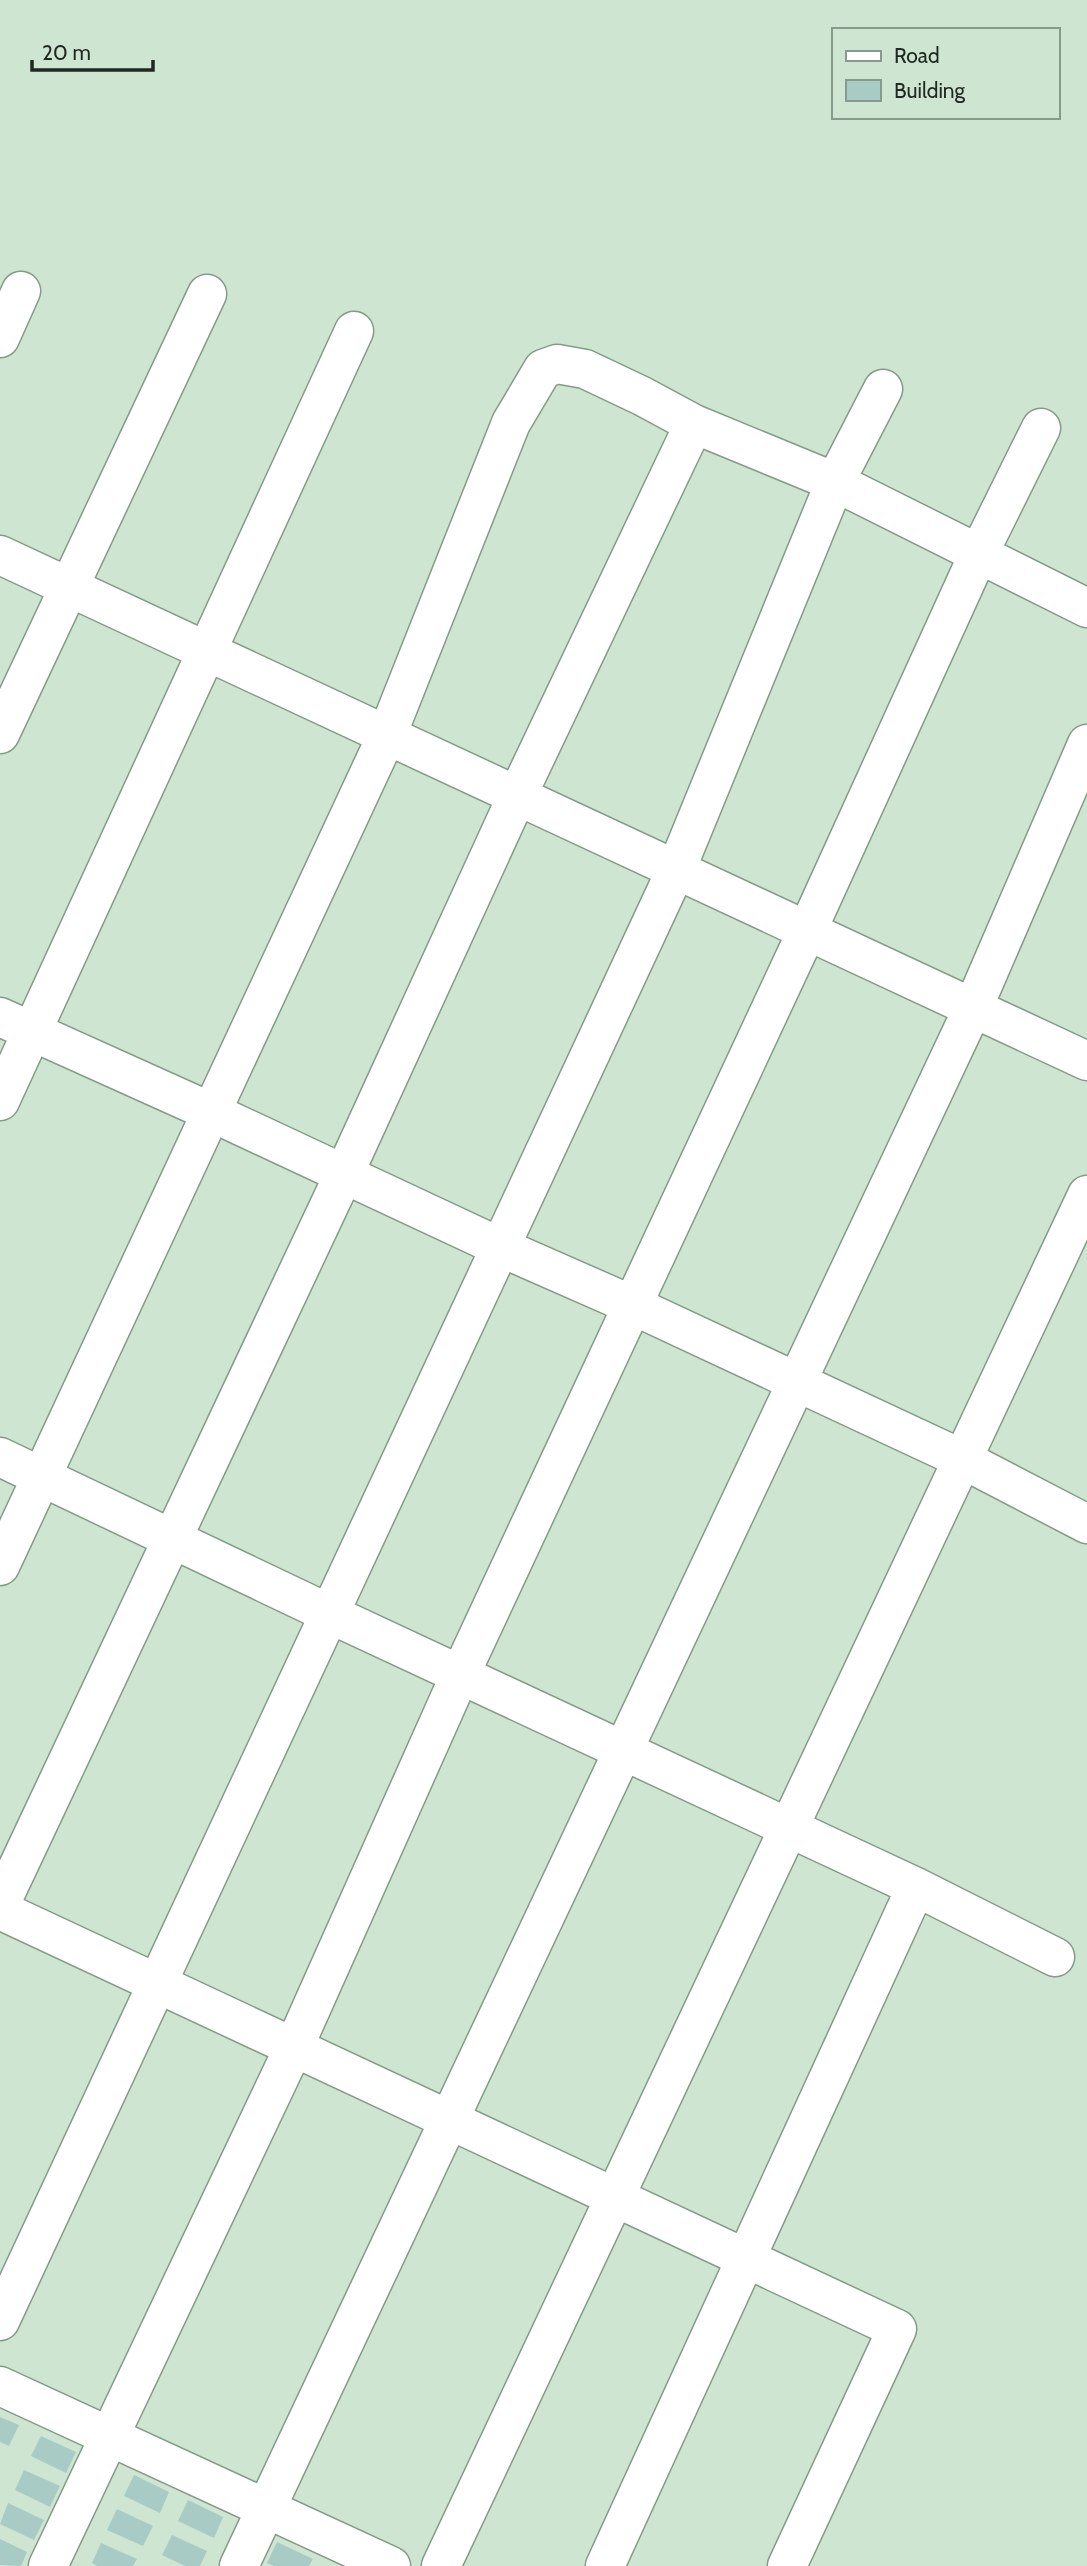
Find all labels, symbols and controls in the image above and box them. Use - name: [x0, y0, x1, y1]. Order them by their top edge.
- scale bar: [32, 28, 152, 72]
- legend: [832, 28, 1059, 119]
- text: 20 m: [42, 40, 91, 65]
- text: Road: [894, 43, 940, 68]
- text: Building: [894, 78, 966, 103]

